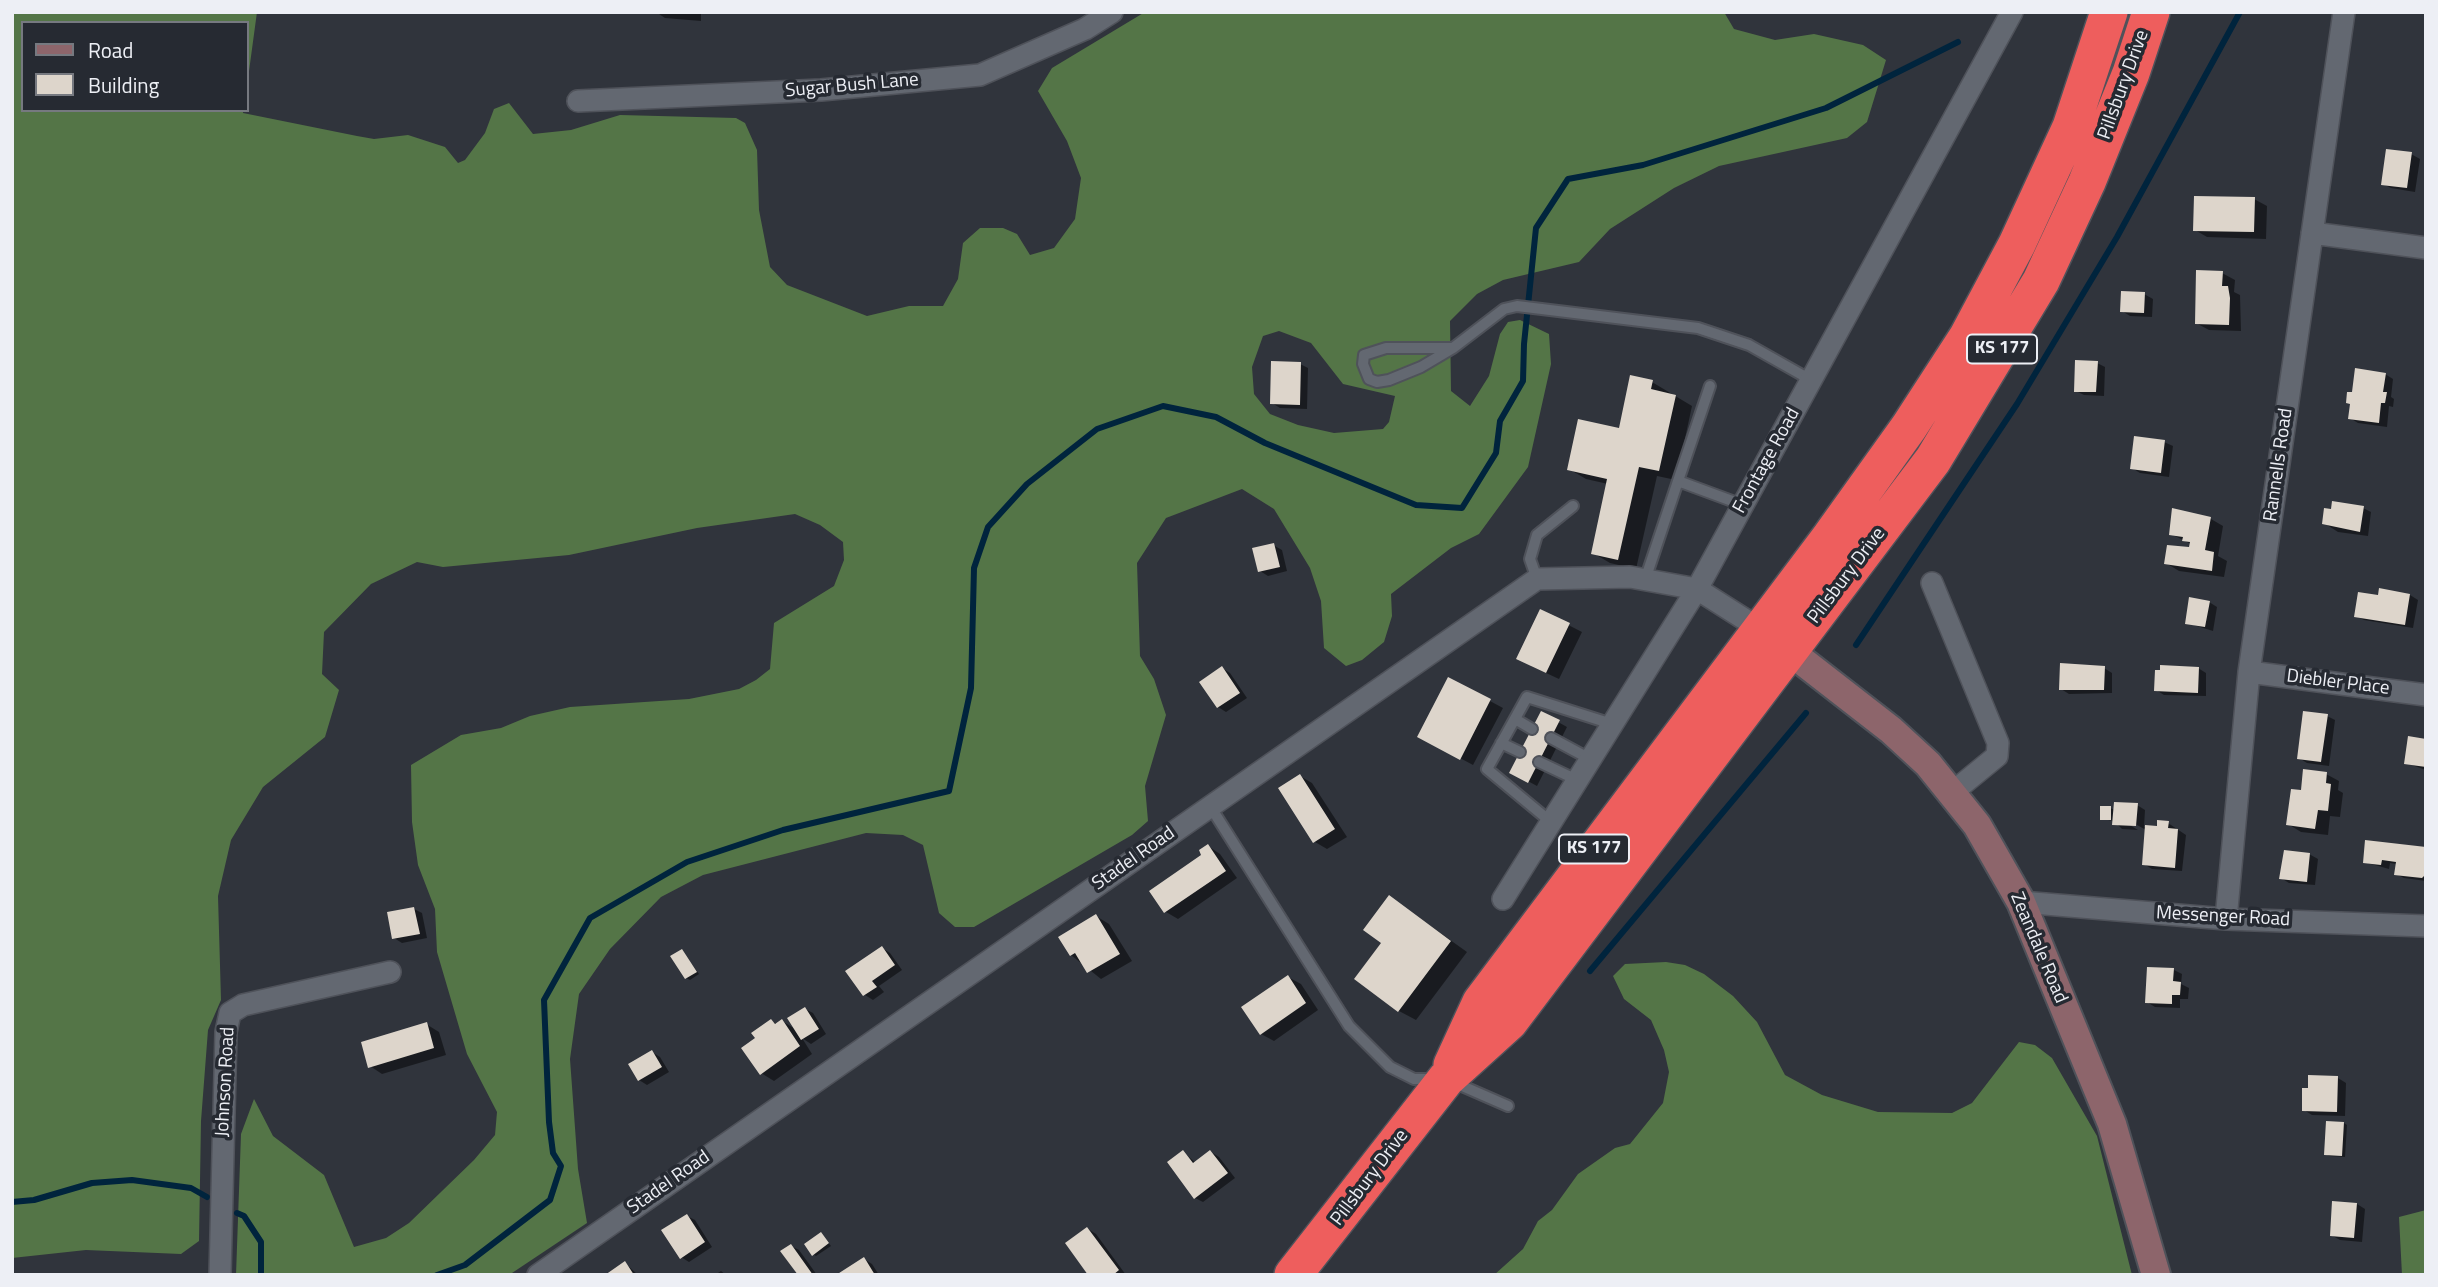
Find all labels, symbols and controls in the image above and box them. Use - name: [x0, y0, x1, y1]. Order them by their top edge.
- legend: [21, 21, 248, 112]
- street label: Pillsbury Drive: [2094, 27, 2154, 143]
- text: Road: [88, 34, 133, 66]
- text: Building: [88, 69, 159, 101]
- street label: Sugar Bush Lane: [784, 69, 920, 103]
- road number: KS 177: [1967, 334, 2037, 363]
- street label: Frontage Road: [1729, 404, 1805, 518]
- street label: Rannells Road: [2260, 407, 2298, 523]
- street label: Pillsbury Drive: [1803, 523, 1891, 629]
- street label: Diebler Place: [2285, 665, 2391, 701]
- street label: Stadel Road: [1088, 822, 1180, 896]
- road number: KS 177: [1559, 834, 1629, 864]
- street label: Zeandale Road: [2004, 889, 2072, 1007]
- street label: Messenger Road: [2155, 902, 2291, 932]
- street label: Johnson Road: [212, 1026, 240, 1138]
- street label: Pillsbury Drive: [1326, 1125, 1414, 1231]
- street label: Stadel Road: [623, 1146, 715, 1220]

